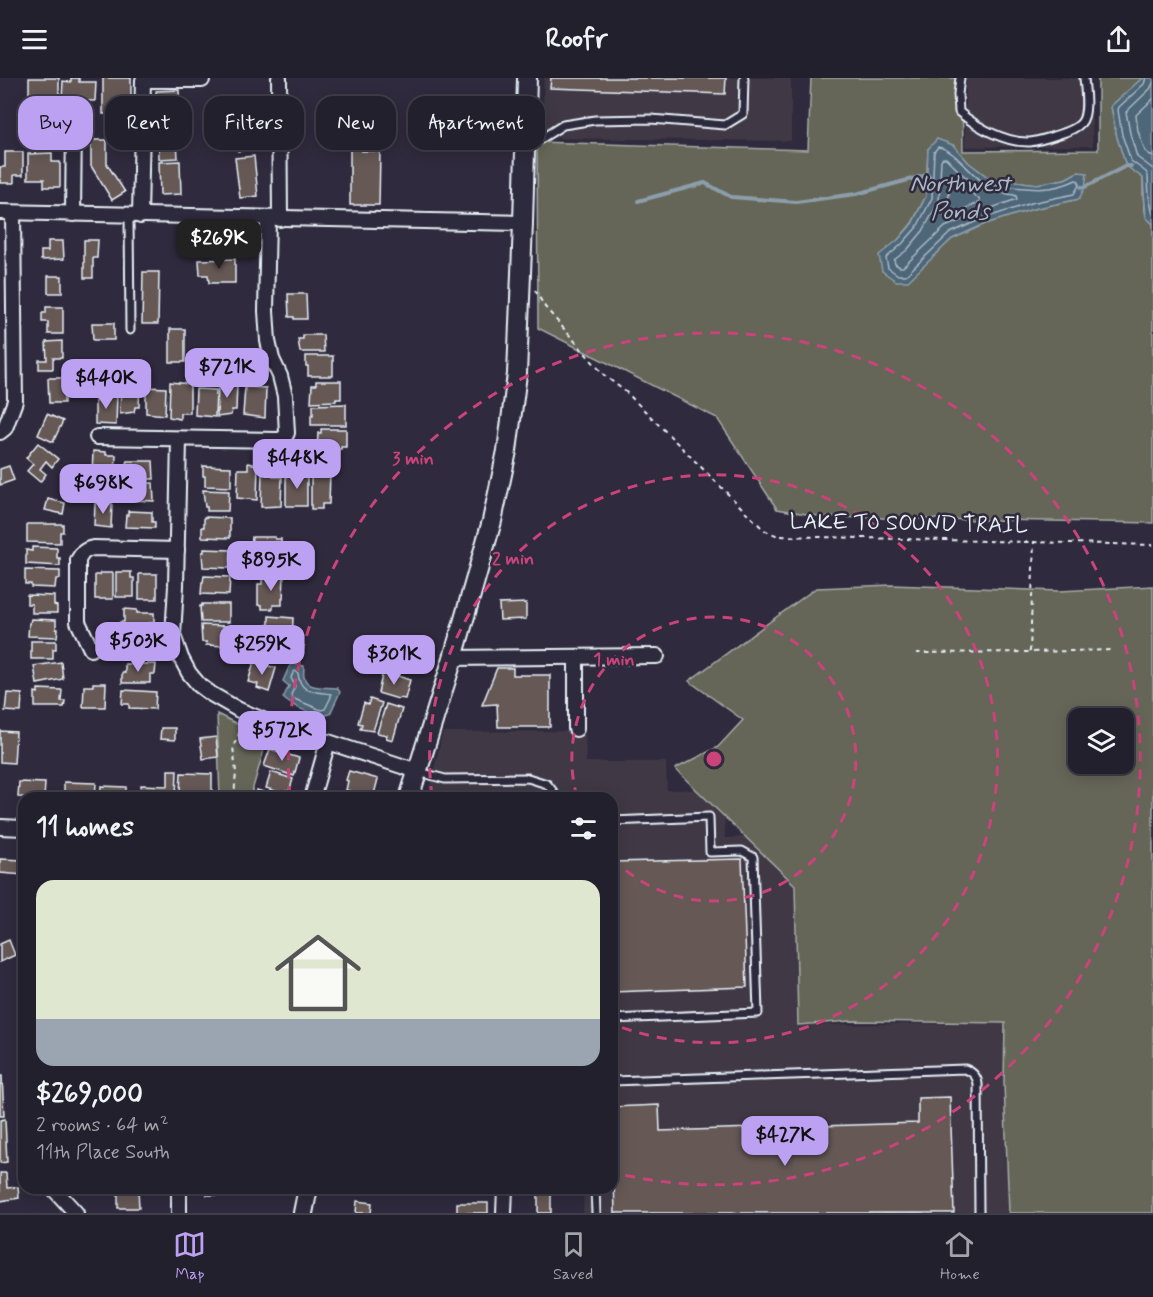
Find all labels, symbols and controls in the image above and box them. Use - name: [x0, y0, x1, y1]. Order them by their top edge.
- text: Roofr: [545, 22, 608, 57]
- icon: menu: [18, 23, 51, 56]
- icon: share: [1102, 23, 1135, 56]
- chip: Buy: [18, 96, 93, 150]
- chip: Rent: [105, 96, 192, 150]
- chip: Filters: [204, 96, 304, 150]
- chip: New: [316, 96, 396, 150]
- chip: Apartment: [408, 96, 545, 150]
- water label: Northwest Ponds: [910, 169, 1013, 228]
- pin: $269K: [177, 219, 261, 270]
- text: $269K: [190, 225, 248, 252]
- pin: $721K: [185, 348, 269, 399]
- text: $721K: [199, 354, 255, 381]
- pin: $440K: [64, 359, 148, 410]
- text: $440K: [75, 365, 137, 392]
- pin: $448K: [255, 439, 339, 490]
- text: $448K: [267, 445, 327, 472]
- text: 3 min: [392, 447, 434, 471]
- pin: $698K: [61, 464, 145, 515]
- text: $698K: [74, 470, 132, 497]
- street label: LAKE TO SOUND TRAIL: [789, 508, 1029, 540]
- pin: $895K: [229, 541, 313, 592]
- text: $895K: [241, 547, 301, 574]
- text: 2 min: [492, 547, 534, 571]
- pin: $503K: [96, 622, 180, 673]
- pin: $259K: [220, 625, 304, 676]
- text: $503K: [109, 628, 167, 655]
- text: $259K: [234, 631, 290, 658]
- pin: $301K: [352, 635, 436, 686]
- text: $301K: [367, 641, 421, 668]
- text: 1 min: [593, 648, 635, 672]
- map controls: [1068, 708, 1134, 774]
- button: layers: [1068, 708, 1134, 774]
- pin: $572K: [240, 711, 324, 762]
- text: $572K: [252, 717, 312, 744]
- centre of rings: [704, 749, 724, 769]
- text: 11 homes: [36, 811, 134, 845]
- icon: filters: [567, 812, 600, 845]
- icon: home: [264, 919, 372, 1027]
- text: $269,000: [36, 1078, 143, 1112]
- text: 2 rooms · 64 m²: [36, 1112, 169, 1139]
- pin: $427K: [743, 1116, 827, 1167]
- text: $427K: [755, 1122, 815, 1149]
- text: 11th Place South: [36, 1139, 170, 1166]
- tab: Map: [173, 1228, 206, 1285]
- tab: Saved: [553, 1228, 593, 1285]
- tab: Home: [940, 1228, 980, 1285]

